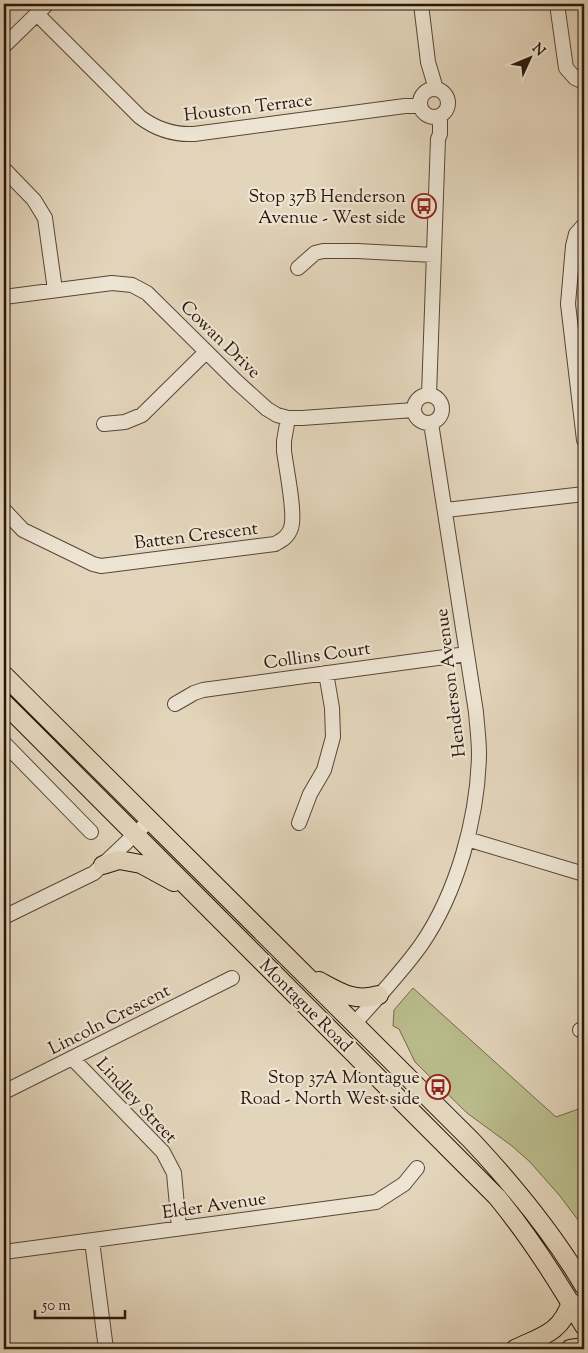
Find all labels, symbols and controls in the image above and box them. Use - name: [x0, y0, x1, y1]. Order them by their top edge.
- north arrow: [506, 32, 556, 82]
- text: N: [527, 39, 549, 61]
- street label: Houston Terrace: [182, 88, 314, 130]
- place label: Stop 37B Henderson Avenue - West side: [248, 185, 406, 232]
- bus stop icon: Stop 37B Henderson Avenue - West side: [411, 193, 437, 219]
- street label: Cowan Drive: [174, 295, 266, 386]
- street label: Batten Crescent: [133, 517, 259, 557]
- street label: Henderson Avenue: [430, 607, 474, 759]
- street label: Collins Court: [262, 637, 372, 677]
- street label: Montague Road: [252, 954, 357, 1059]
- street label: Lincoln Crescent: [45, 979, 175, 1063]
- street label: Lindley Street: [89, 1053, 182, 1150]
- place label: Stop 37A Montague Road - North West side: [240, 1066, 420, 1113]
- bus stop icon: Stop 37A Montague Road - North West side: [425, 1074, 451, 1100]
- street label: Elder Avenue: [161, 1187, 268, 1227]
- scale bar: [35, 1288, 125, 1320]
- text: 50 m: [41, 1296, 71, 1317]

